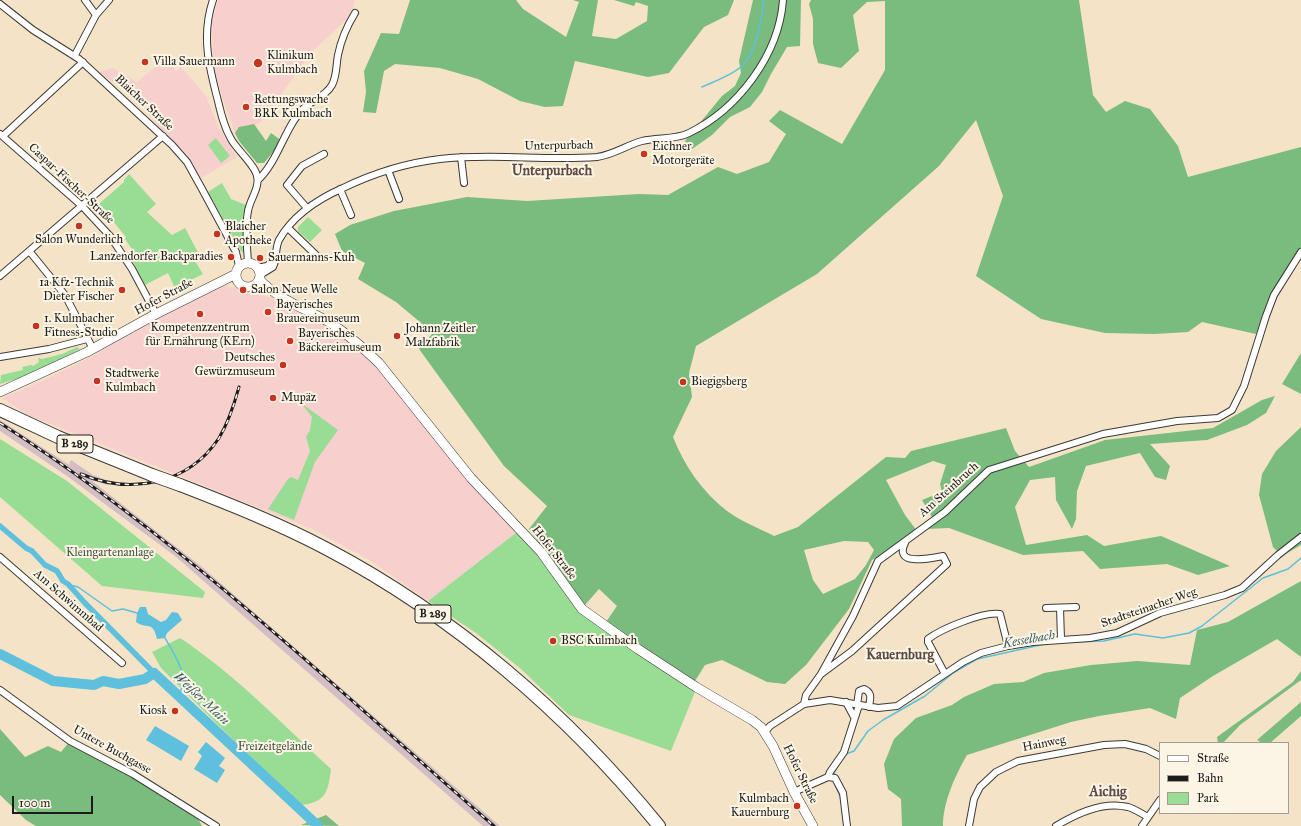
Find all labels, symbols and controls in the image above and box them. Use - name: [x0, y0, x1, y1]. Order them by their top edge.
- place label: Klinikum Kulmbach: [267, 49, 318, 77]
- place label: Villa Sauermann: [153, 55, 235, 69]
- marker: Villa Sauermann: [140, 57, 150, 67]
- marker: Klinikum Kulmbach: [252, 57, 264, 69]
- street label: Blaicher Straße: [112, 72, 176, 134]
- place label: Rettungswache BRK Kulmbach: [254, 93, 332, 121]
- marker: Rettungswache BRK Kulmbach: [241, 102, 251, 112]
- street label: Unterpurbach: [524, 138, 594, 154]
- place label: Eichner Motorgeräte: [652, 140, 715, 168]
- street label: Caspar-Fischer-Straße: [25, 141, 117, 227]
- marker: Eichner Motorgeräte: [639, 149, 649, 159]
- district label: Unterpurbach: [512, 164, 592, 180]
- place label: Blaicher Apotheke: [225, 220, 272, 248]
- marker: Salon Wunderlich: [74, 221, 84, 231]
- marker: Blaicher Apotheke: [212, 229, 222, 239]
- place label: Salon Wunderlich: [35, 233, 123, 247]
- place label: Lanzendorfer Backparadies: [90, 250, 223, 264]
- place label: Sauermanns-Kuh: [268, 251, 355, 265]
- marker: Lanzendorfer Backparadies: [226, 252, 236, 262]
- marker: Sauermanns-Kuh: [255, 253, 265, 263]
- place label: 1a Kfz-Technik Dieter Fischer: [39, 276, 114, 304]
- street label: Hofer Straße: [132, 276, 196, 318]
- place label: Salon Neue Welle: [251, 283, 338, 297]
- marker: 1a Kfz-Technik Dieter Fischer: [117, 285, 127, 295]
- marker: Salon Neue Welle: [238, 285, 248, 295]
- place label: Bayerisches Brauereimuseum: [276, 298, 360, 326]
- marker: Bayerisches Brauereimuseum: [263, 307, 273, 317]
- marker: Kompetenzzentrum für Ernährung (KErn): [195, 309, 205, 319]
- place label: 1. Kulmbacher Fitness-Studio: [44, 312, 117, 340]
- marker: 1. Kulmbacher Fitness-Studio: [31, 321, 41, 331]
- place label: Kompetenzzentrum für Ernährung (KErn): [145, 321, 255, 349]
- place label: Johann Zeitler Malzfabrik: [405, 322, 476, 350]
- place label: Bayerisches Bäckereimuseum: [298, 327, 382, 355]
- marker: Johann Zeitler Malzfabrik: [392, 331, 402, 341]
- marker: Bayerisches Bäckereimuseum: [285, 336, 295, 346]
- place label: Deutsches Gewürzmuseum: [195, 351, 275, 379]
- marker: Deutsches Gewürzmuseum: [278, 360, 288, 370]
- place label: Stadtwerke Kulmbach: [105, 367, 159, 395]
- place label: Biegigsberg: [691, 375, 747, 389]
- marker: Stadtwerke Kulmbach: [92, 376, 102, 386]
- marker: Biegigsberg: [678, 377, 688, 387]
- place label: Mupäz: [281, 391, 316, 405]
- marker: Mupäz: [268, 393, 278, 403]
- road number: B 289: [57, 435, 93, 453]
- street label: Am Steinbruch: [916, 460, 982, 520]
- street label: Hofer Straße: [529, 523, 579, 583]
- park label: Kleingartenanlage: [66, 546, 154, 560]
- street label: Am Schwimmbad: [30, 567, 106, 635]
- street label: Stadtsteinacher Weg: [1099, 585, 1199, 631]
- road number: B 289: [415, 605, 451, 623]
- water label: Kesselbach: [1002, 628, 1056, 652]
- place label: BSC Kulmbach: [561, 634, 637, 648]
- marker: BSC Kulmbach: [548, 636, 558, 646]
- district label: Kauernburg: [866, 648, 934, 664]
- water label: Weißer Main: [170, 669, 232, 729]
- place label: Kiosk: [139, 704, 167, 718]
- marker: Kiosk: [170, 706, 180, 716]
- street label: Untere Buchgasse: [70, 723, 154, 777]
- street label: Hainweg: [1021, 733, 1067, 755]
- park label: Freizeitgelände: [238, 740, 312, 754]
- street label: Hofer Straße: [779, 742, 821, 806]
- legend: [1159, 742, 1289, 814]
- text: Straße: [1197, 751, 1229, 765]
- text: Bahn: [1197, 771, 1223, 785]
- district label: Aichig: [1089, 785, 1127, 801]
- scale bar: [14, 788, 95, 814]
- text: Park: [1197, 791, 1219, 805]
- place label: Kulmbach Kauernburg: [731, 792, 789, 820]
- text: 100 m: [19, 796, 50, 810]
- marker: Kulmbach Kauernburg: [792, 801, 802, 811]

